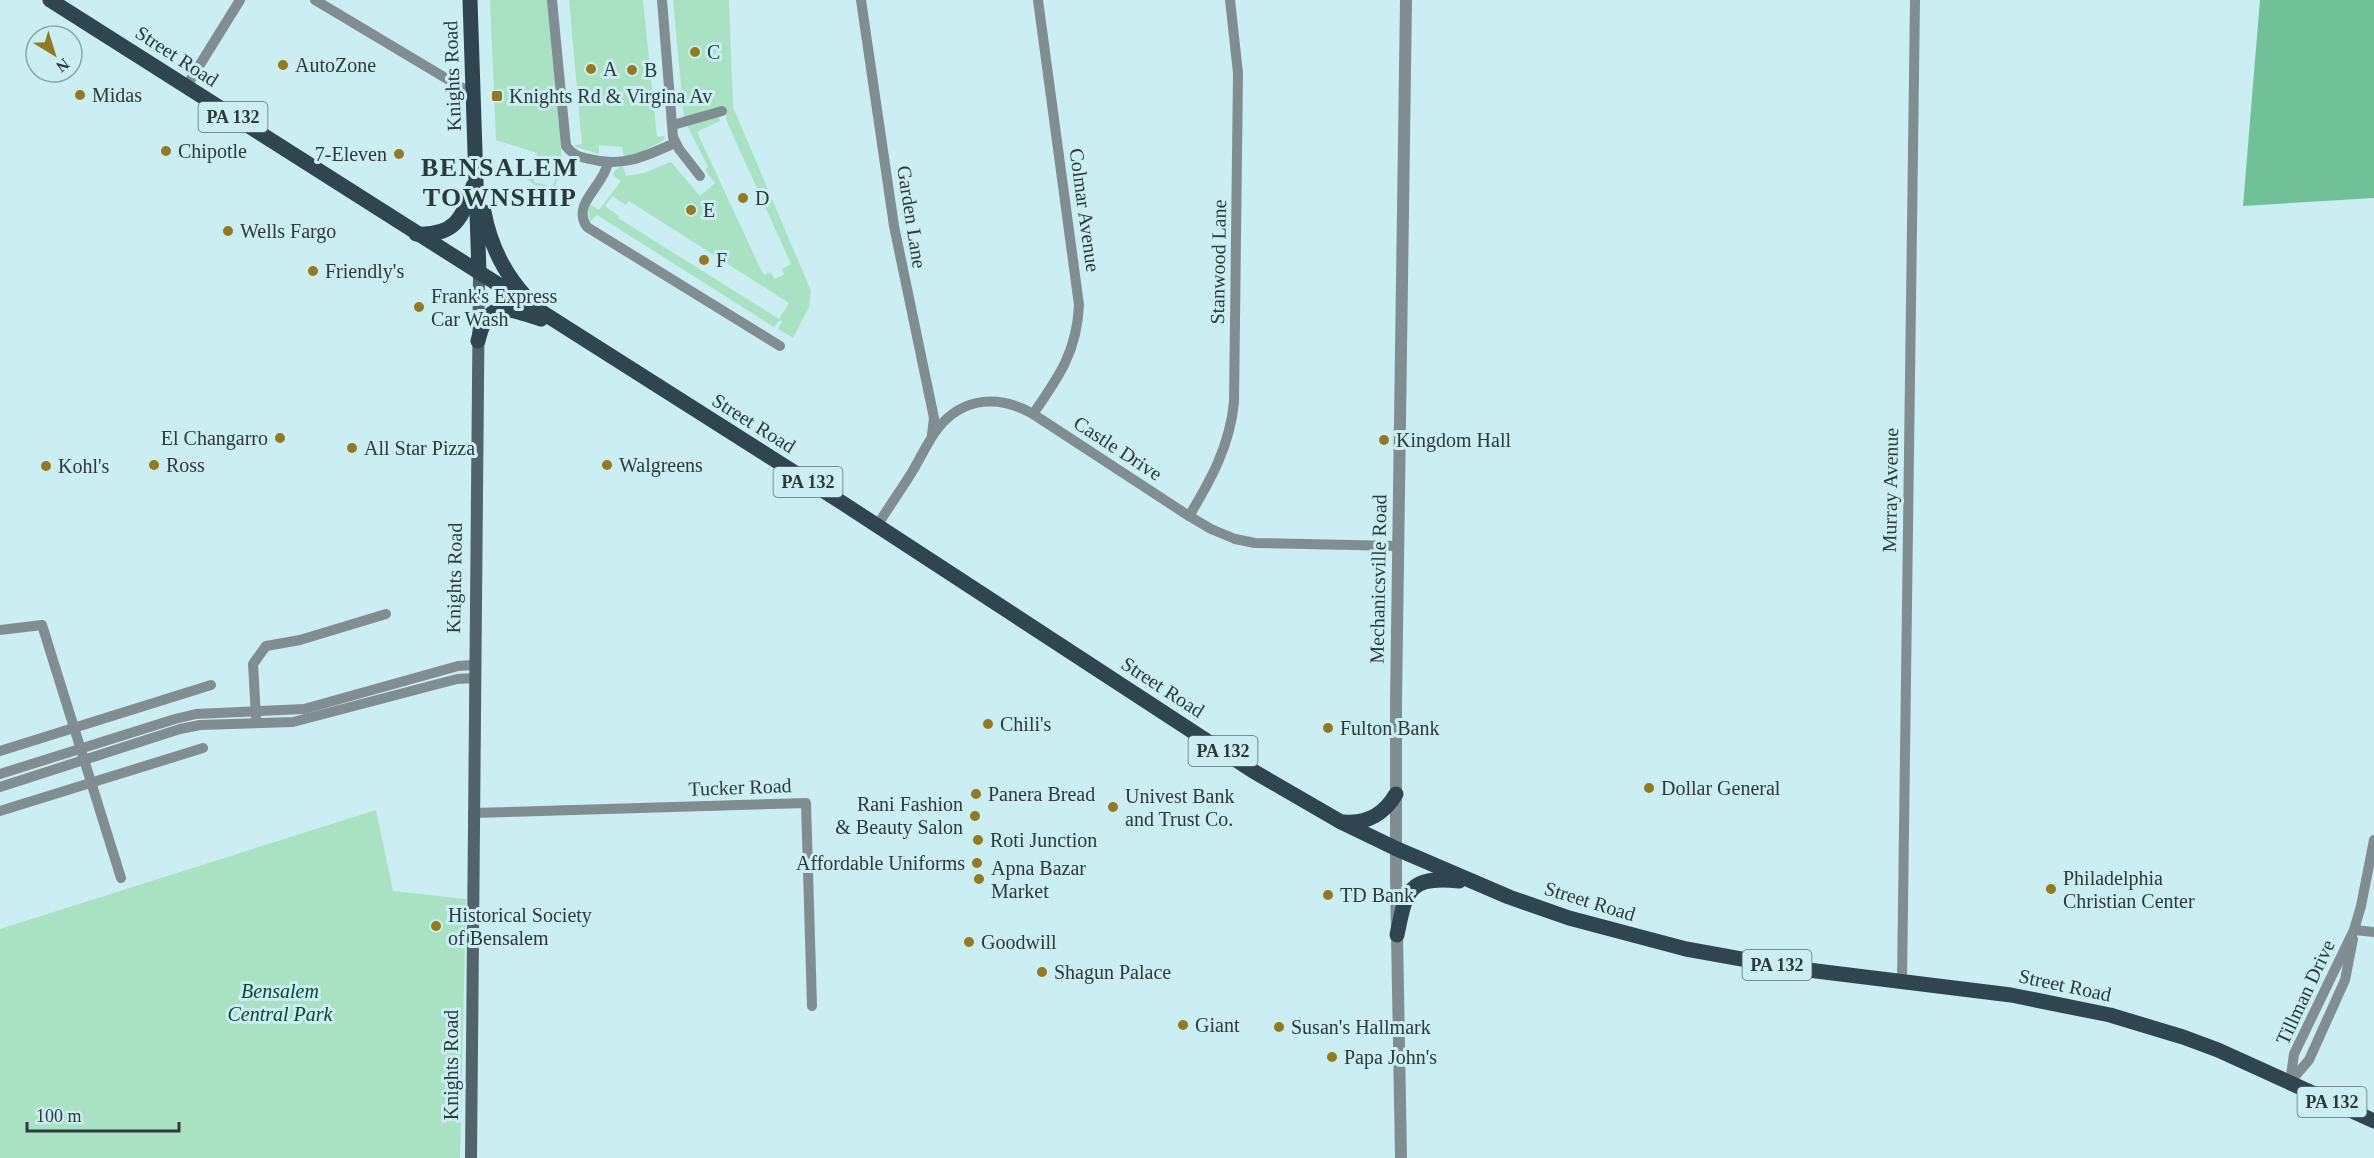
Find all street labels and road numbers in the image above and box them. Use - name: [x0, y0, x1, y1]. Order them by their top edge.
- street label: Knights Road: [439, 20, 466, 132]
- street label: Street Road: [132, 21, 222, 91]
- road number: PA 132: [198, 102, 268, 132]
- street label: Colmar Avenue: [1065, 147, 1105, 273]
- street label: Garden Lane: [893, 164, 931, 270]
- street label: Stanwood Lane: [1206, 199, 1230, 325]
- street label: Street Road: [708, 389, 800, 457]
- street label: Castle Drive: [1070, 411, 1166, 485]
- street label: Murray Avenue: [1878, 427, 1903, 552]
- road number: PA 132: [774, 467, 842, 497]
- street label: Mechanicsville Road: [1366, 494, 1390, 664]
- street label: Knights Road: [442, 523, 467, 633]
- street label: Street Road: [1118, 652, 1208, 722]
- road number: PA 132: [1188, 736, 1258, 766]
- street label: Tucker Road: [688, 774, 792, 800]
- street label: Street Road: [1542, 877, 1638, 925]
- street label: Tillman Drive: [2271, 936, 2339, 1048]
- road number: PA 132: [1742, 950, 1812, 980]
- street label: Street Road: [2017, 964, 2113, 1006]
- street label: Knights Road: [440, 1010, 463, 1120]
- road number: PA 132: [2298, 1087, 2366, 1117]

